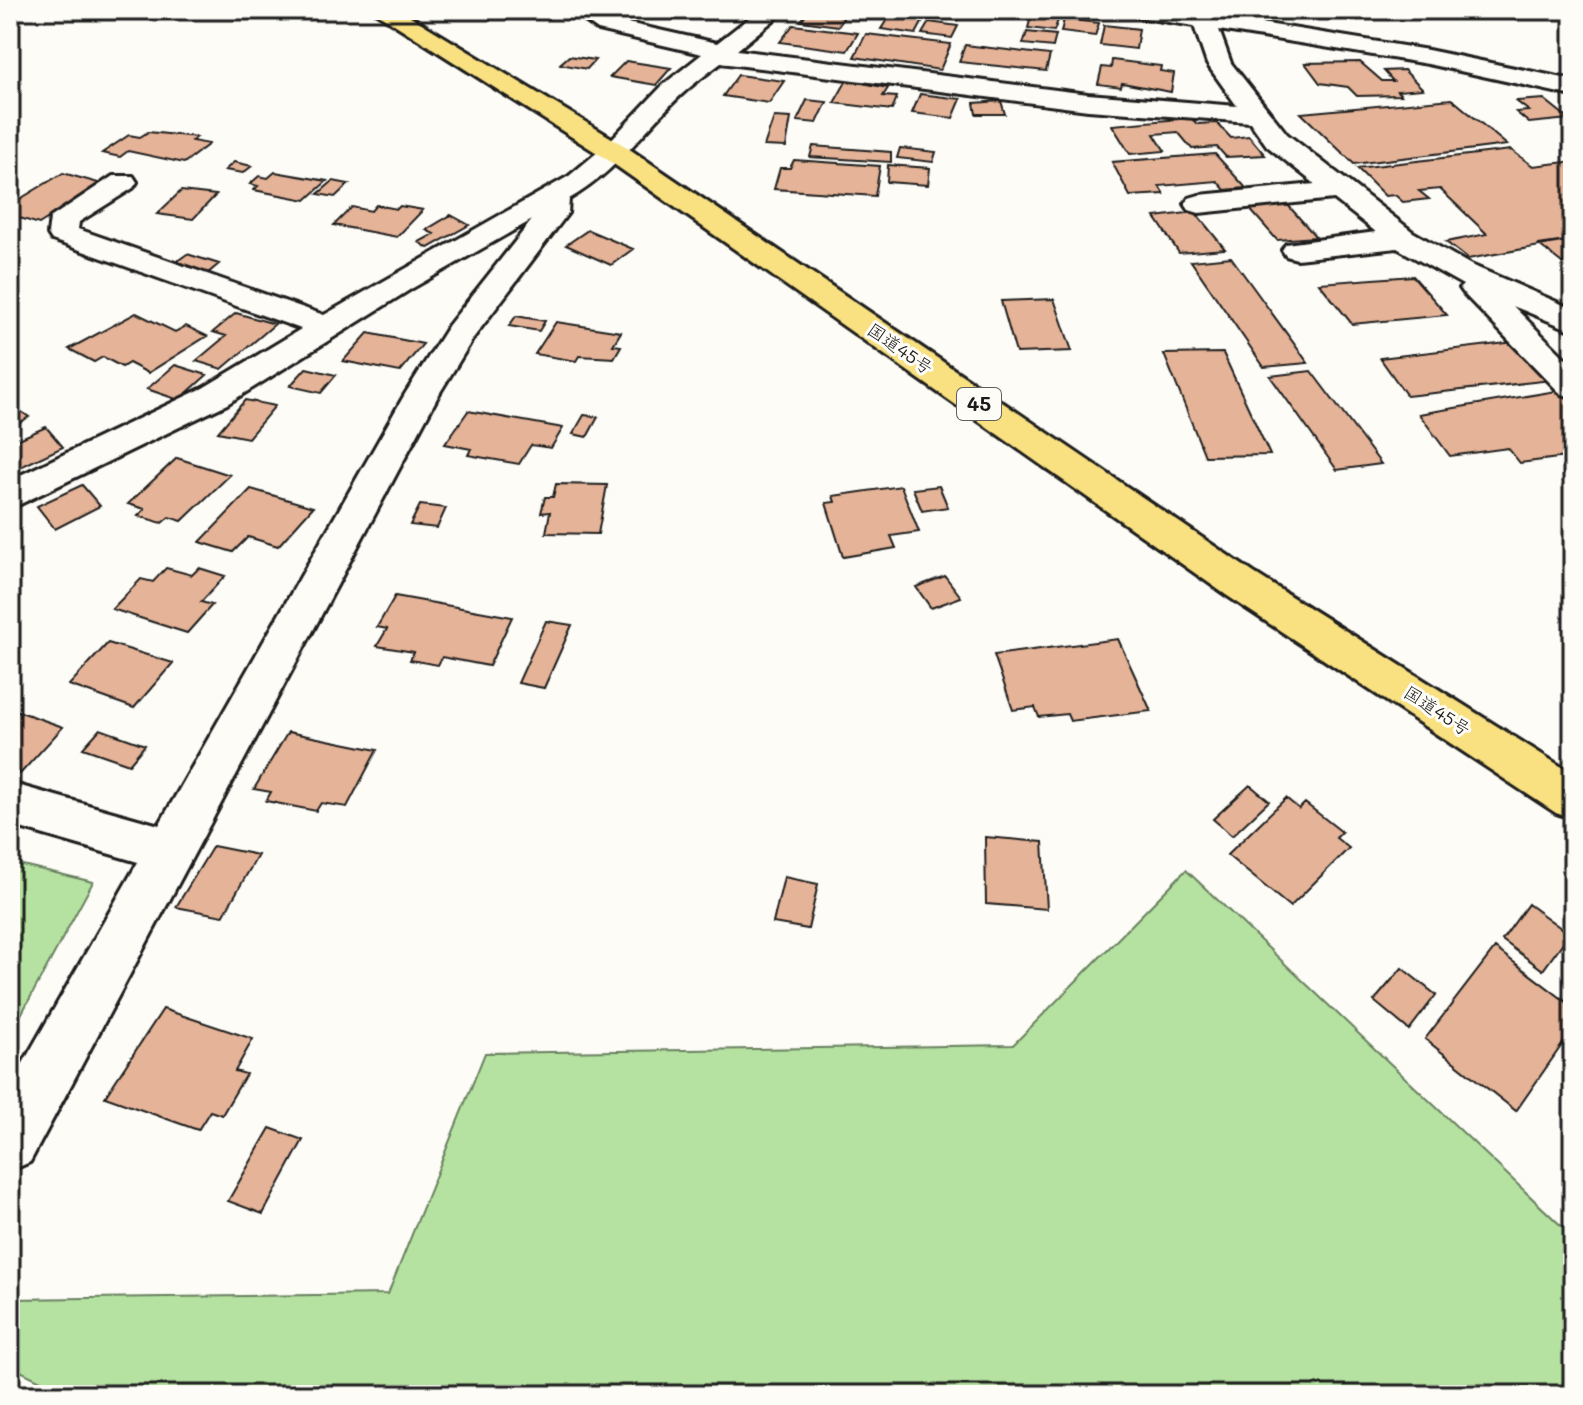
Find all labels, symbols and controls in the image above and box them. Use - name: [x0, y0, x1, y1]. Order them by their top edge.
- street label: 国道45号: [863, 317, 938, 380]
- road number: 45: [957, 388, 1001, 420]
- street label: 国道45号: [1400, 680, 1476, 741]

